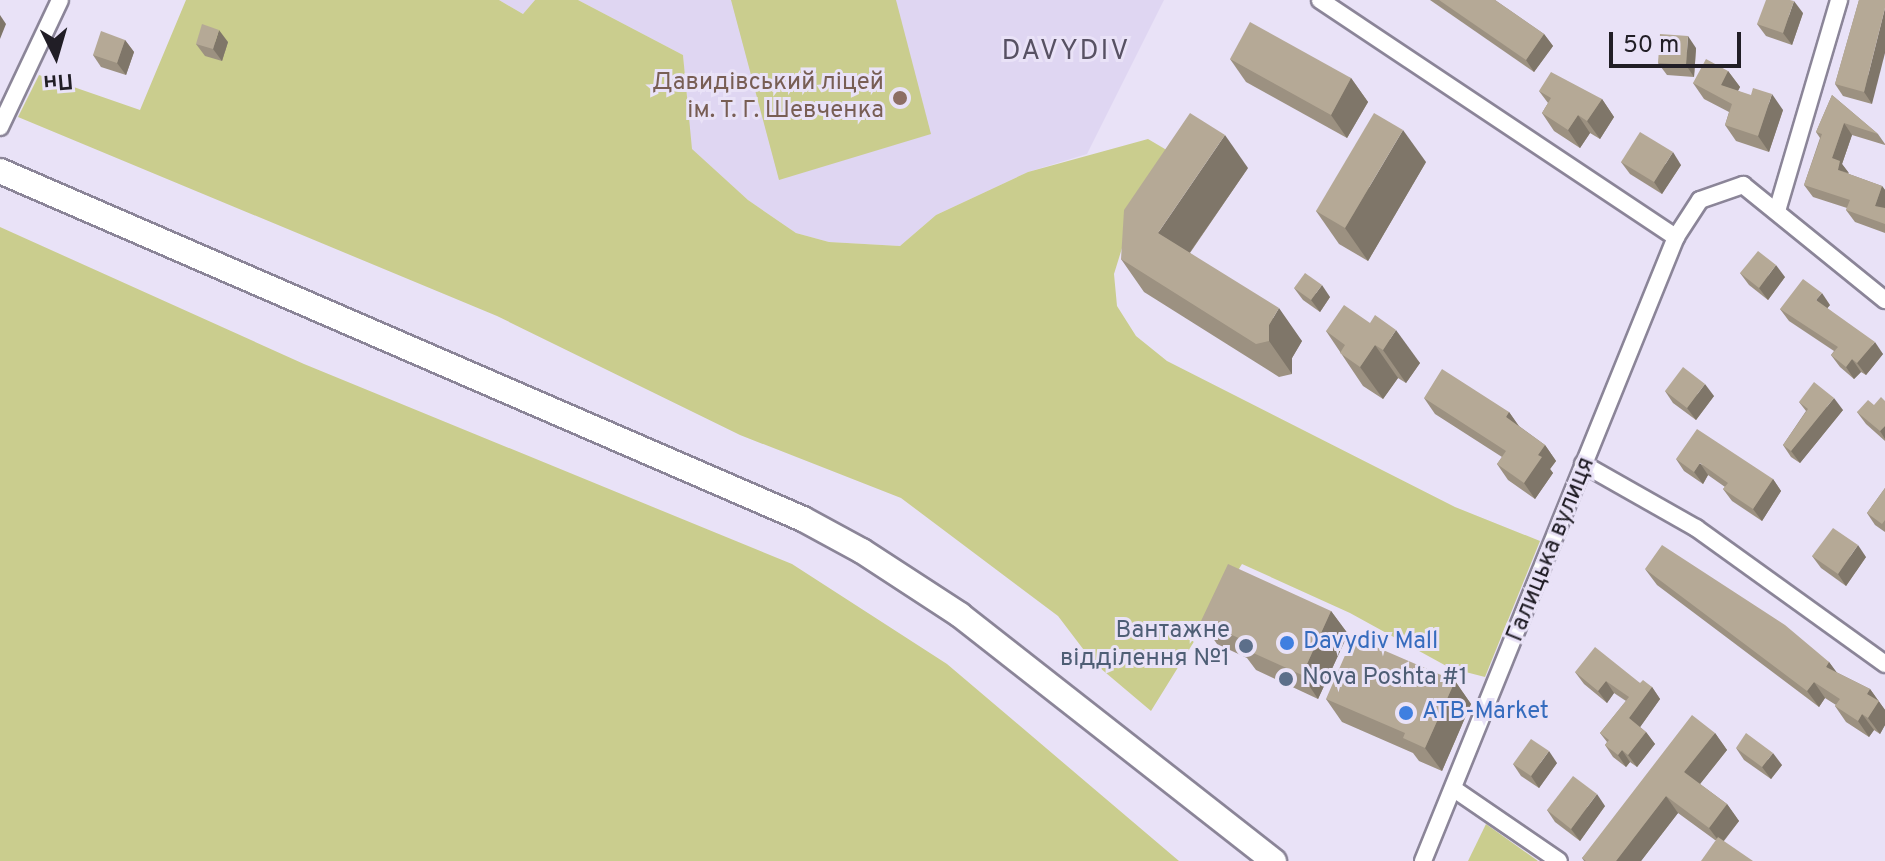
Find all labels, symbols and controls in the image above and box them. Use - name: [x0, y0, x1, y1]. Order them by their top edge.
- north arrow: [16, 16, 96, 96]
- scale bar: [1613, 16, 1745, 66]
- text: 50 m: [1623, 31, 1679, 61]
- district label: DAVYDIV: [1001, 35, 1131, 69]
- text: Пн: [42, 66, 74, 95]
- place label: Давидівський ліцей ім. Т. Г. Шевченка: [652, 70, 884, 126]
- marker: Давидівський ліцей ім. Т. Г. Шевченка: [891, 89, 909, 107]
- street label: Галицька вулиця: [1502, 454, 1602, 646]
- place label: Вантажне відділення №1: [1060, 618, 1230, 674]
- place label: Davydiv Mall: [1303, 629, 1438, 657]
- marker: Davydiv Mall: [1278, 634, 1296, 652]
- marker: Вантажне відділення №1: [1237, 637, 1255, 655]
- place label: Nova Poshta #1: [1302, 665, 1468, 693]
- marker: Nova Poshta #1: [1277, 670, 1295, 688]
- place label: ATB-Market: [1422, 699, 1549, 727]
- marker: ATB-Market: [1397, 704, 1415, 722]

